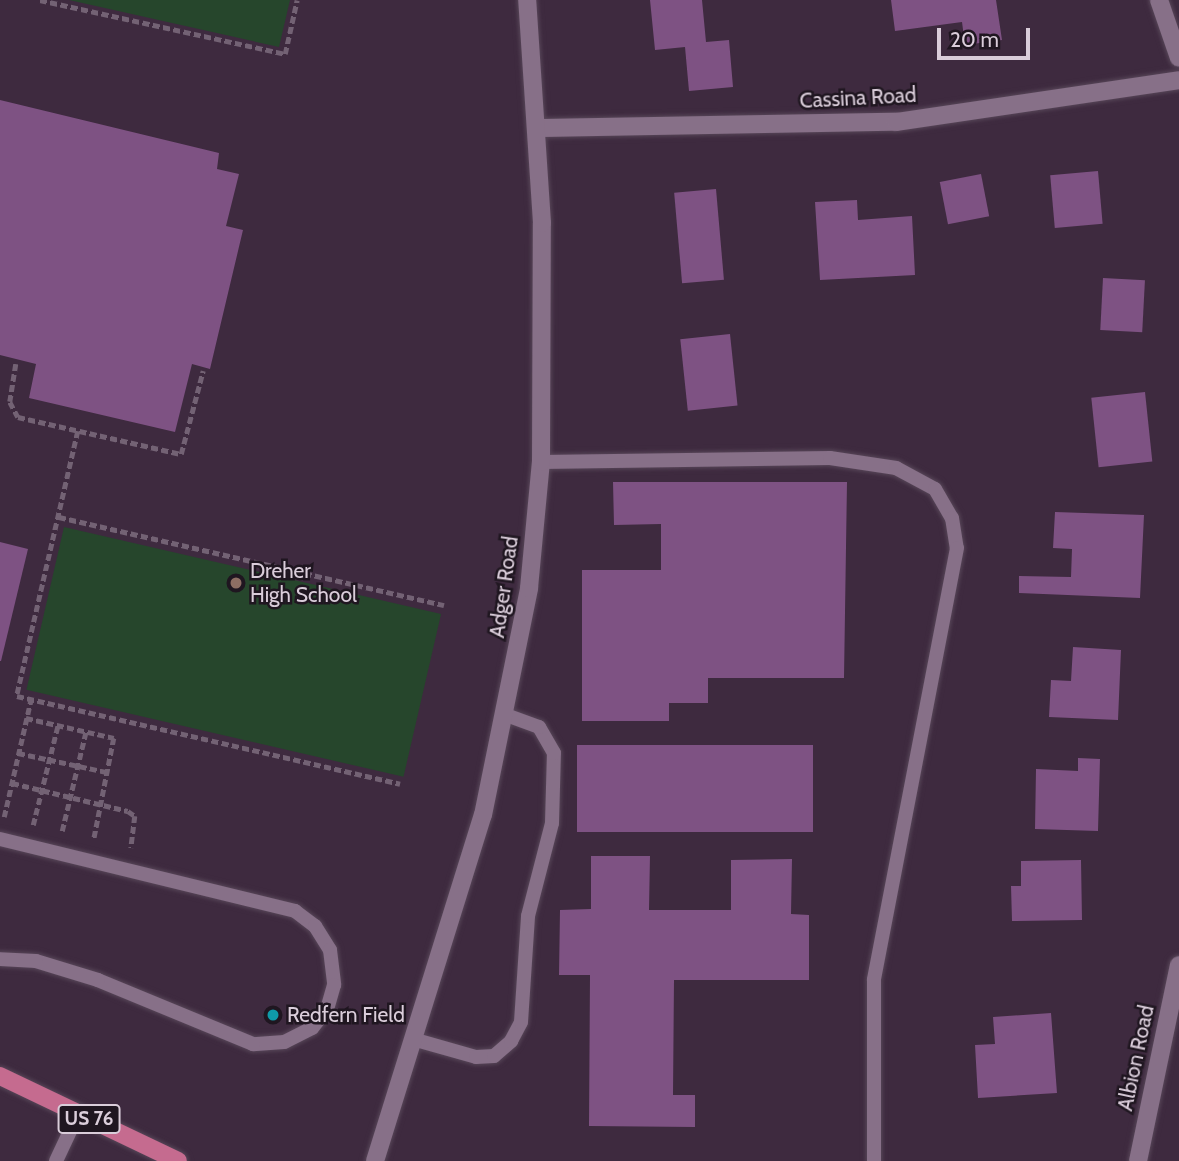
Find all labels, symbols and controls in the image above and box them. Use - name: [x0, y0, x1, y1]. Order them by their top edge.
- scale bar: [941, 14, 1034, 58]
- text: 20 m: [950, 27, 999, 52]
- street label: Cassina Road: [799, 82, 917, 114]
- street label: Adger Road: [484, 535, 524, 639]
- place label: Dreher High School: [250, 558, 357, 608]
- marker: Dreher High School: [228, 575, 244, 591]
- place label: Redfern Field: [287, 1002, 405, 1028]
- street label: Albion Road: [1113, 1003, 1159, 1113]
- marker: Redfern Field: [265, 1007, 281, 1023]
- road number: US 76: [57, 1104, 120, 1134]

